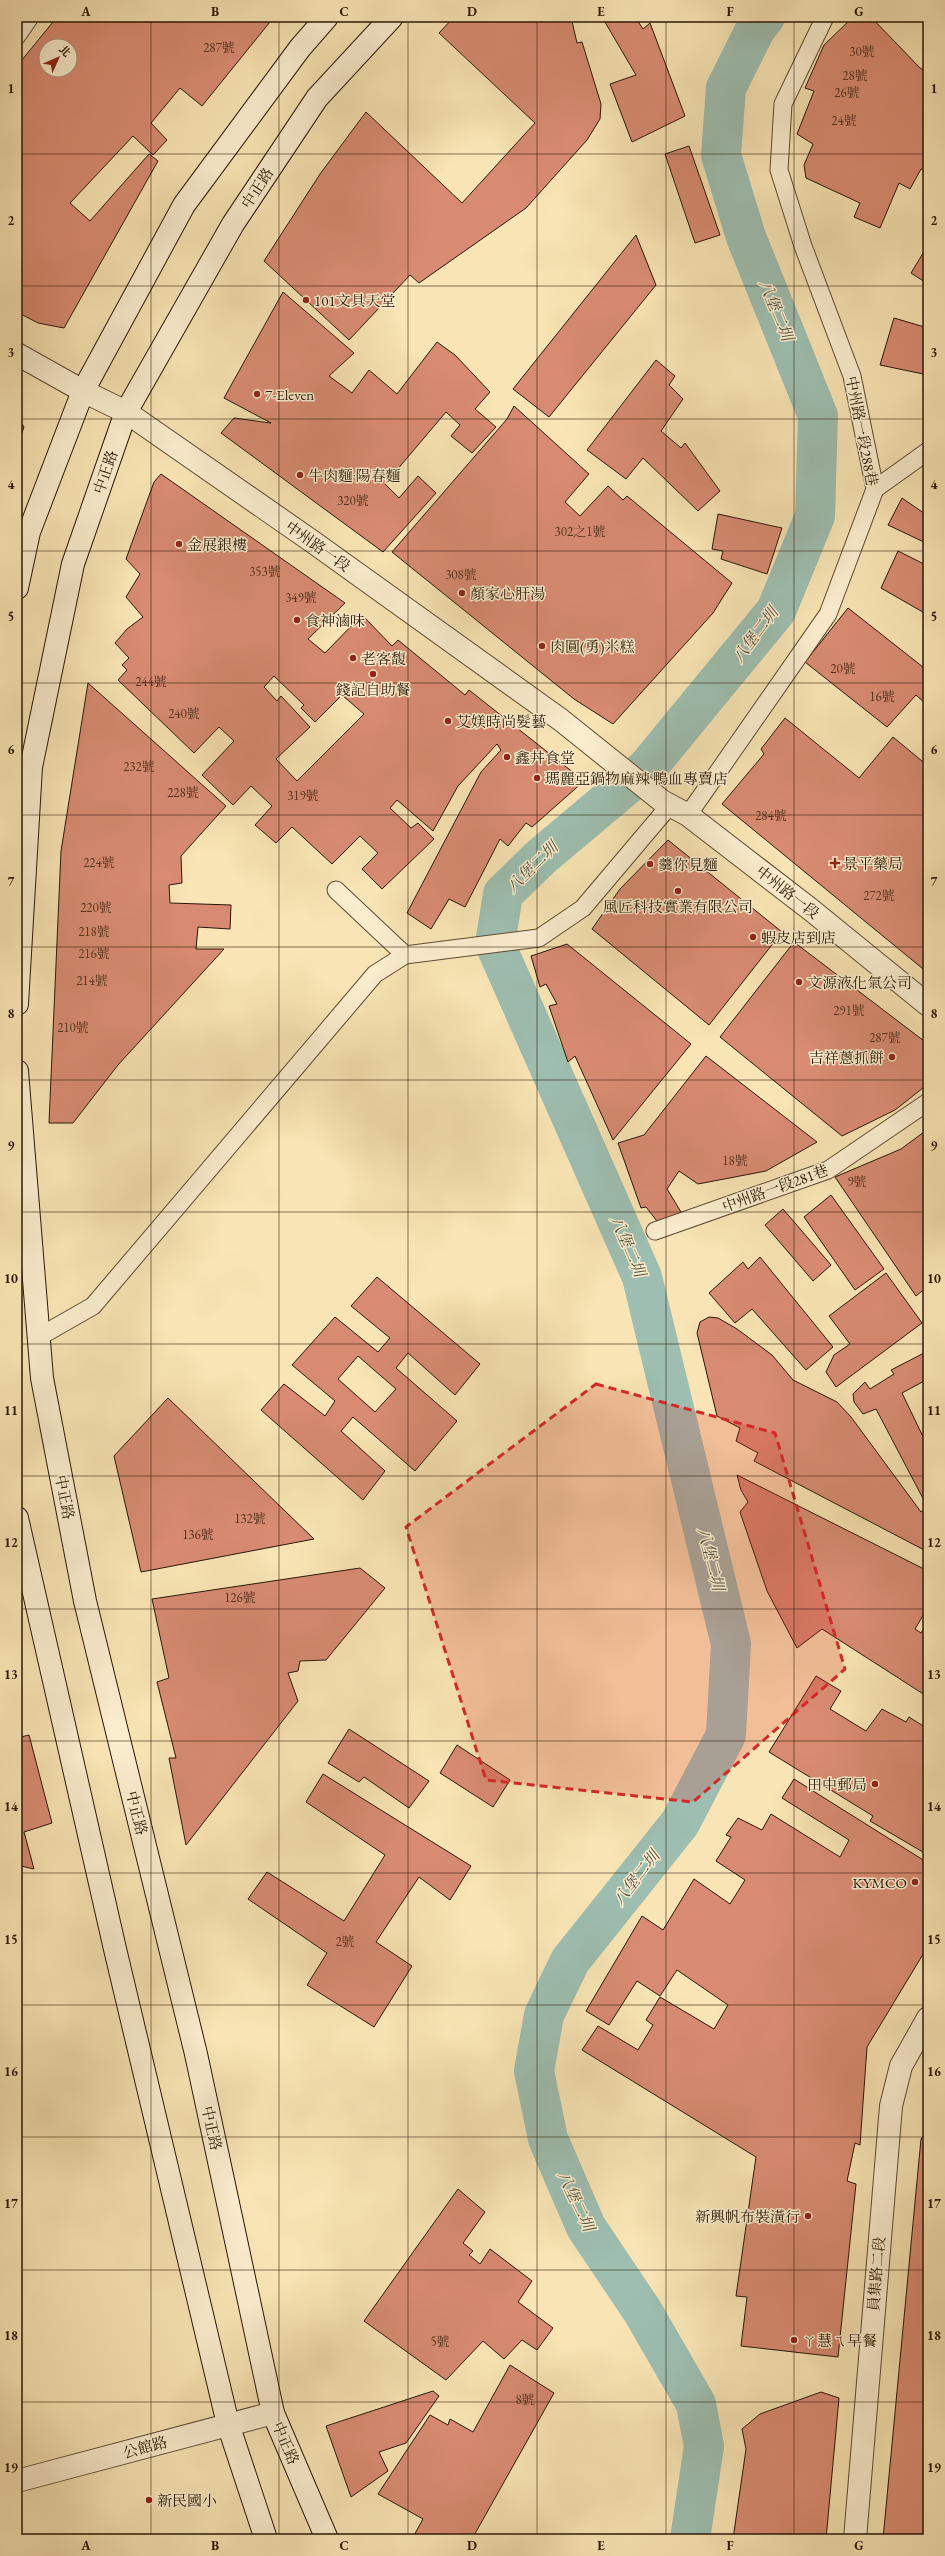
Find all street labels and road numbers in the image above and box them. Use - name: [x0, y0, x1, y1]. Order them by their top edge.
- street label: 中正路: [237, 164, 277, 212]
- street label: 中州路一段288巷: [842, 374, 882, 488]
- street label: 中正路: [89, 448, 121, 496]
- street label: 中州路一段: [282, 517, 354, 575]
- street label: 中州路一段: [753, 861, 823, 923]
- street label: 中州路一段281巷: [719, 1160, 831, 1216]
- street label: 中正路: [51, 1473, 79, 1521]
- street label: 中正路: [122, 1789, 152, 1837]
- street label: 中正路: [198, 2104, 226, 2152]
- street label: 員集路二段: [863, 2236, 889, 2312]
- street label: 中正路: [268, 2419, 304, 2467]
- street label: 公館路: [121, 2432, 169, 2462]

